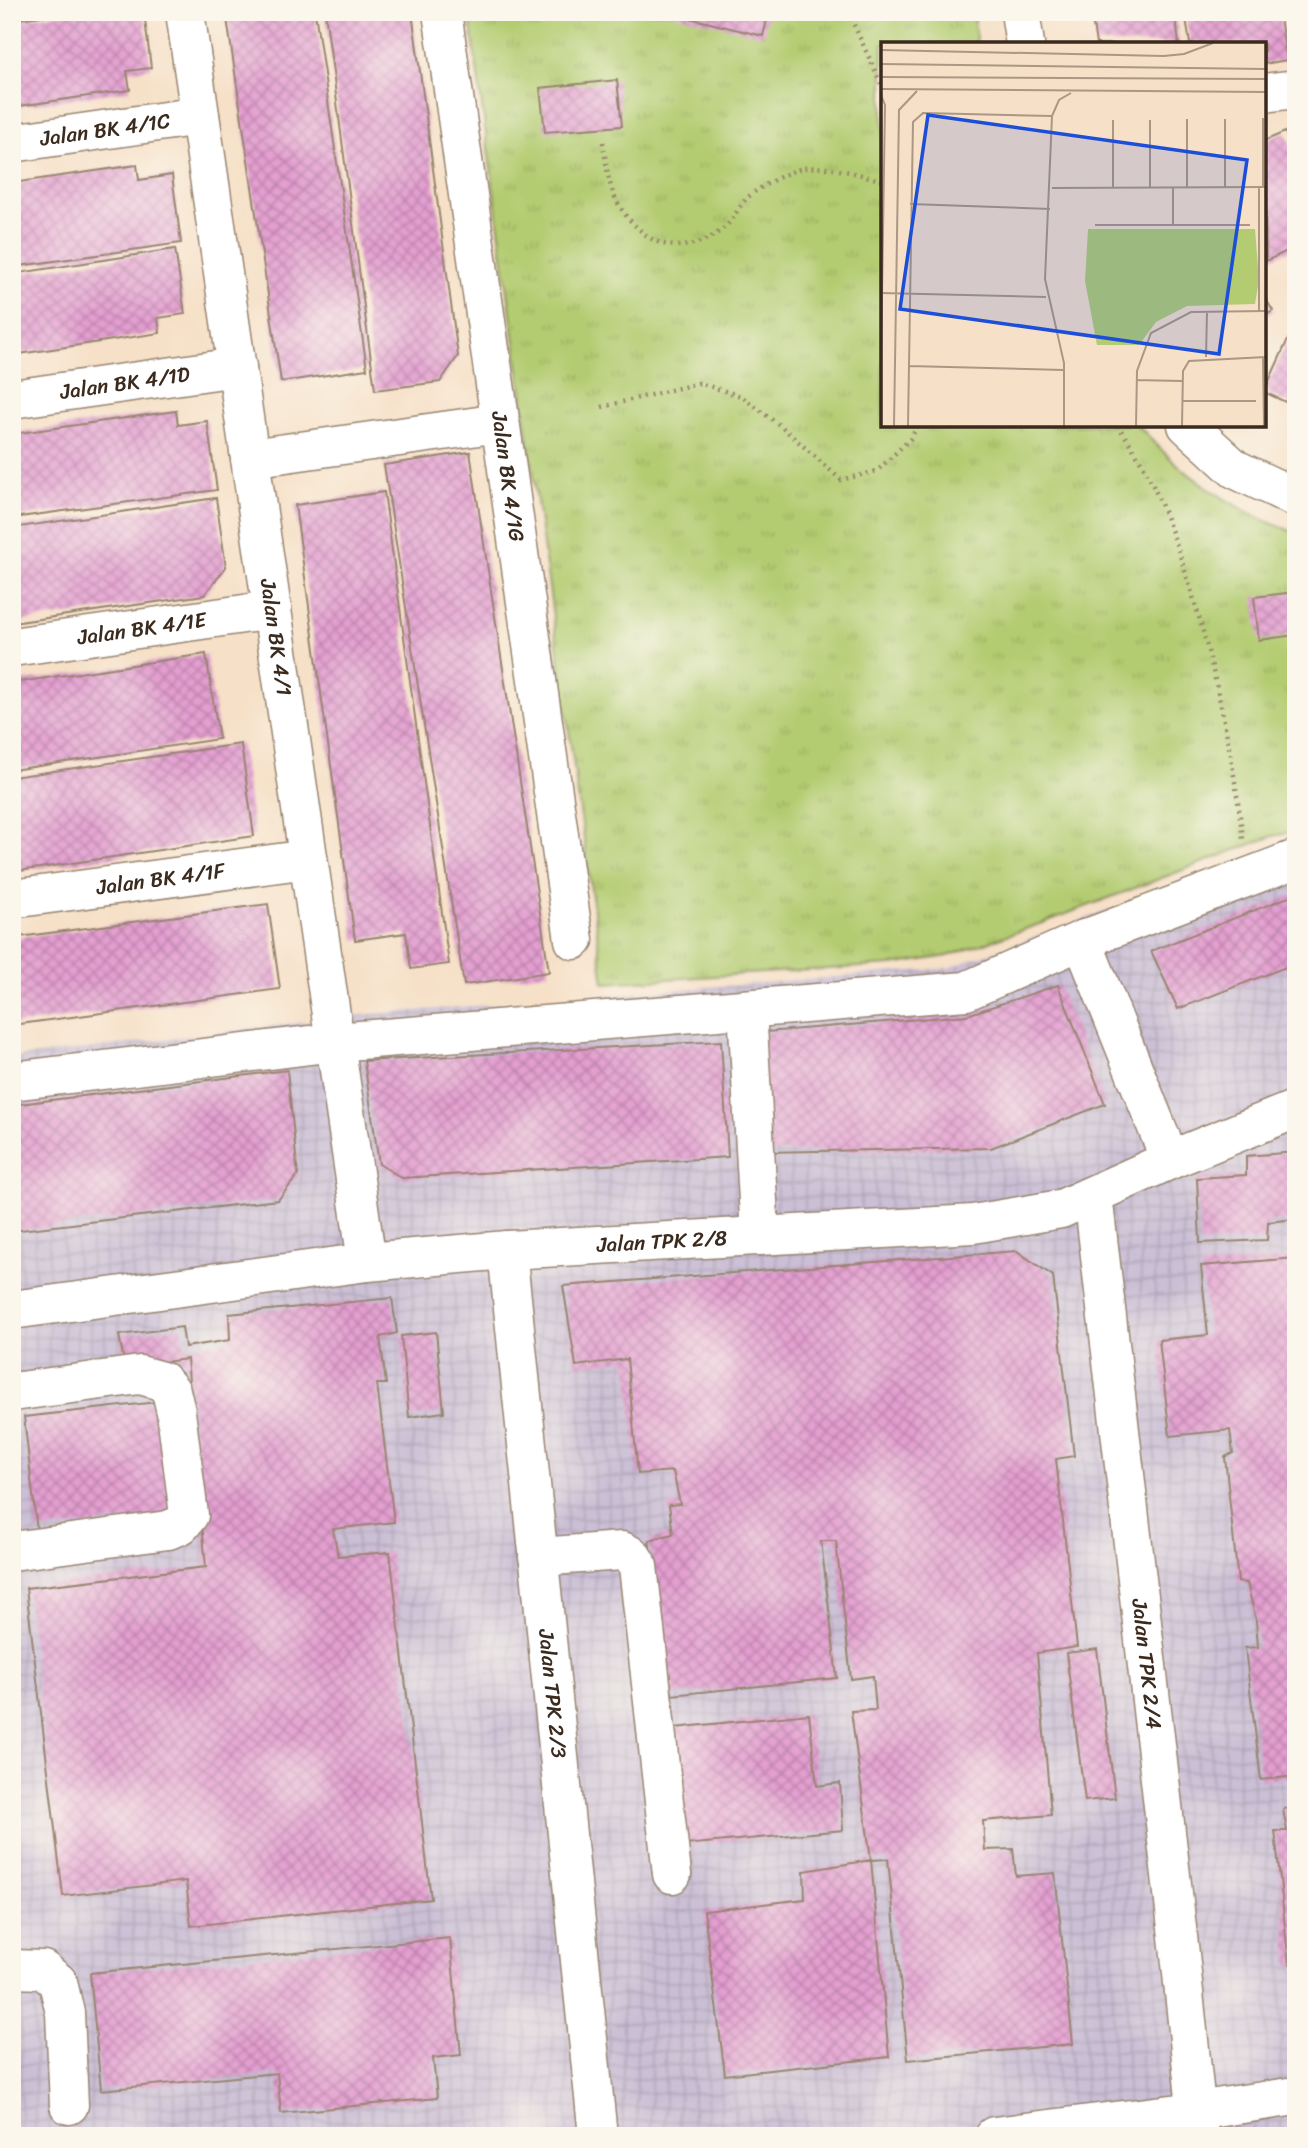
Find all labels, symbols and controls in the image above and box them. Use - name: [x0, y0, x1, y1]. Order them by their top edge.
- inset map: [881, 42, 1266, 427]
- street label: Jalan BK 4/1C: [37, 102, 173, 158]
- street label: Jalan BK 4/1D: [57, 355, 193, 411]
- street label: Jalan BK 4/1G: [480, 408, 536, 544]
- street label: Jalan BK 4/1: [249, 575, 303, 698]
- street label: Jalan BK 4/1E: [74, 600, 210, 657]
- street label: Jalan BK 4/1F: [93, 851, 229, 907]
- street label: Jalan TPK 2/8: [595, 1219, 729, 1264]
- street label: Jalan TPK 2/4: [1120, 1596, 1173, 1731]
- street label: Jalan TPK 2/3: [527, 1626, 578, 1760]

